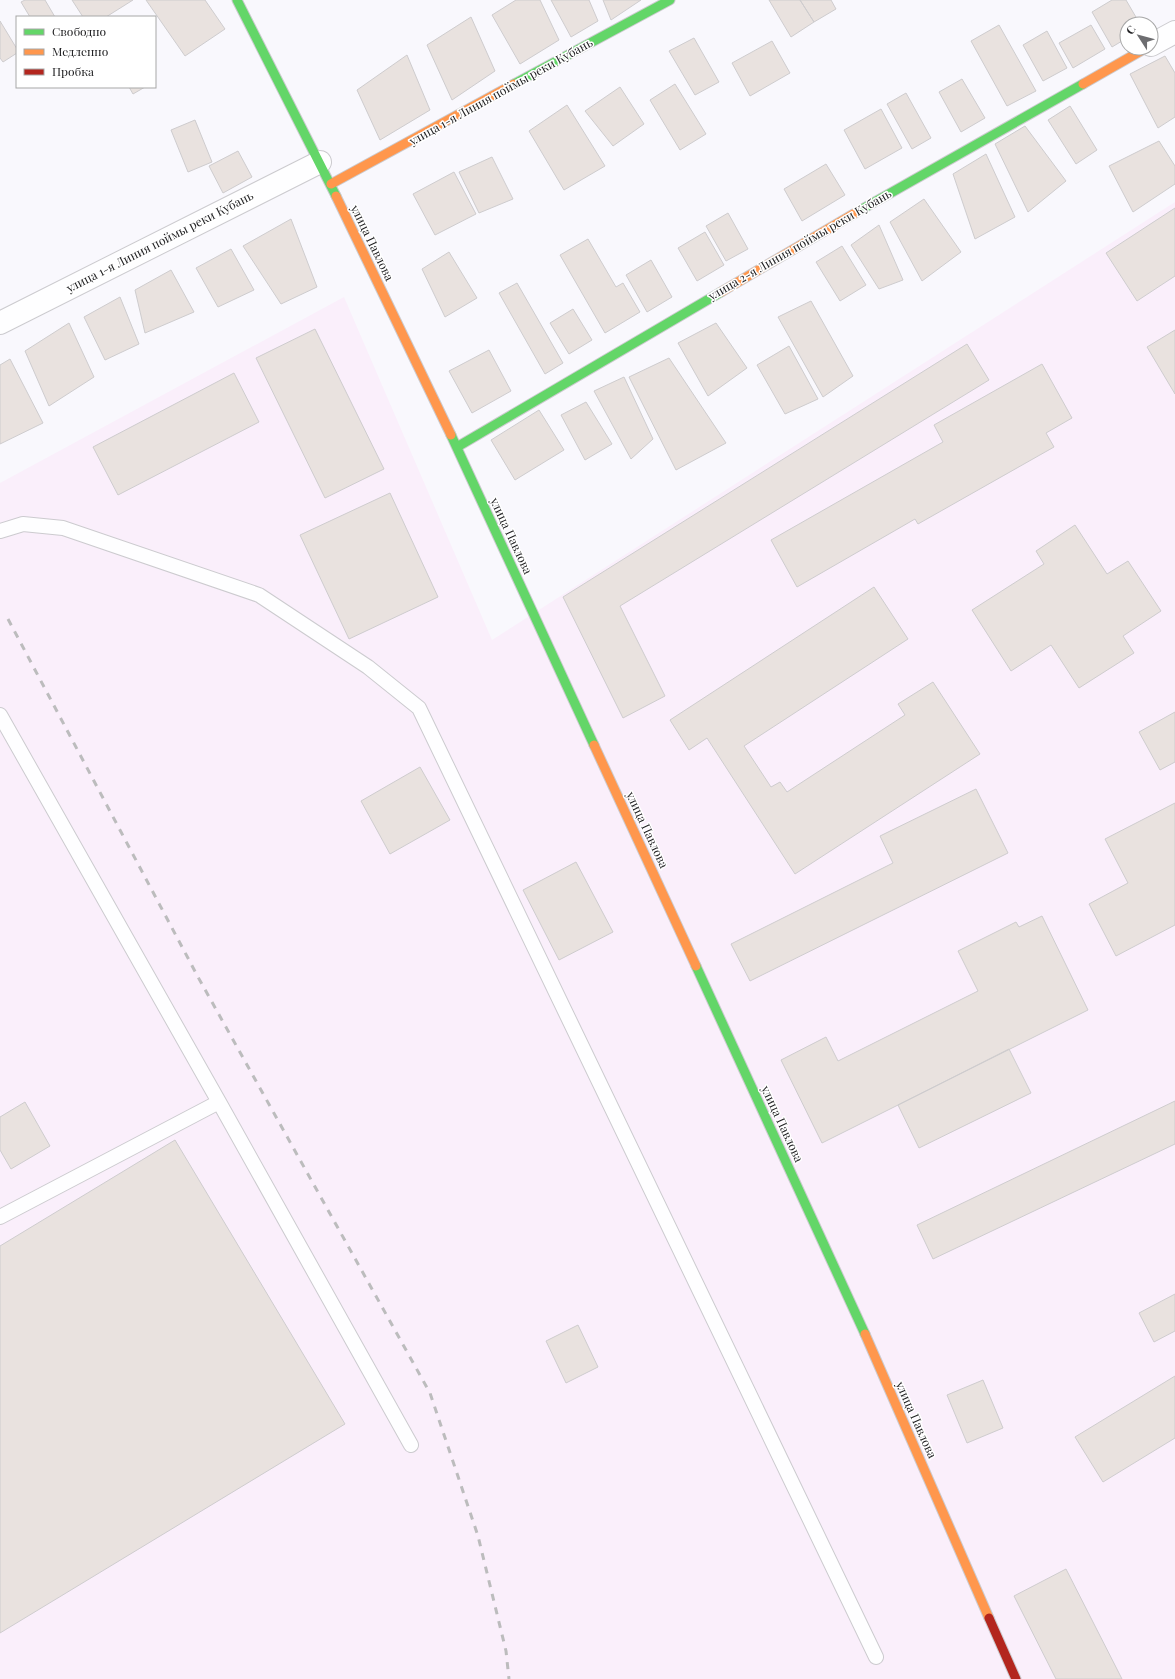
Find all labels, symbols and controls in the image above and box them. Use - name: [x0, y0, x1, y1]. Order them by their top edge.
- legend: [16, 16, 156, 88]
- north arrow: [1119, 16, 1159, 56]
- text: С: [1122, 22, 1139, 37]
- text: Свободно: [52, 23, 107, 39]
- street label: улица 1-я Линия поймы реки Кубань: [405, 34, 595, 149]
- text: Медленно: [52, 43, 109, 59]
- text: Пробка: [52, 63, 94, 79]
- street label: улица 2-я Линия поймы реки Кубань: [704, 185, 894, 304]
- street label: улица 1-я Линия поймы реки Кубань: [63, 187, 256, 296]
- street label: улица Павлова: [347, 201, 398, 283]
- street label: улица Павлова: [487, 494, 537, 576]
- street label: улица Павлова: [623, 788, 673, 870]
- street label: улица Павлова: [758, 1082, 808, 1164]
- street label: улица Павлова: [892, 1378, 941, 1461]

